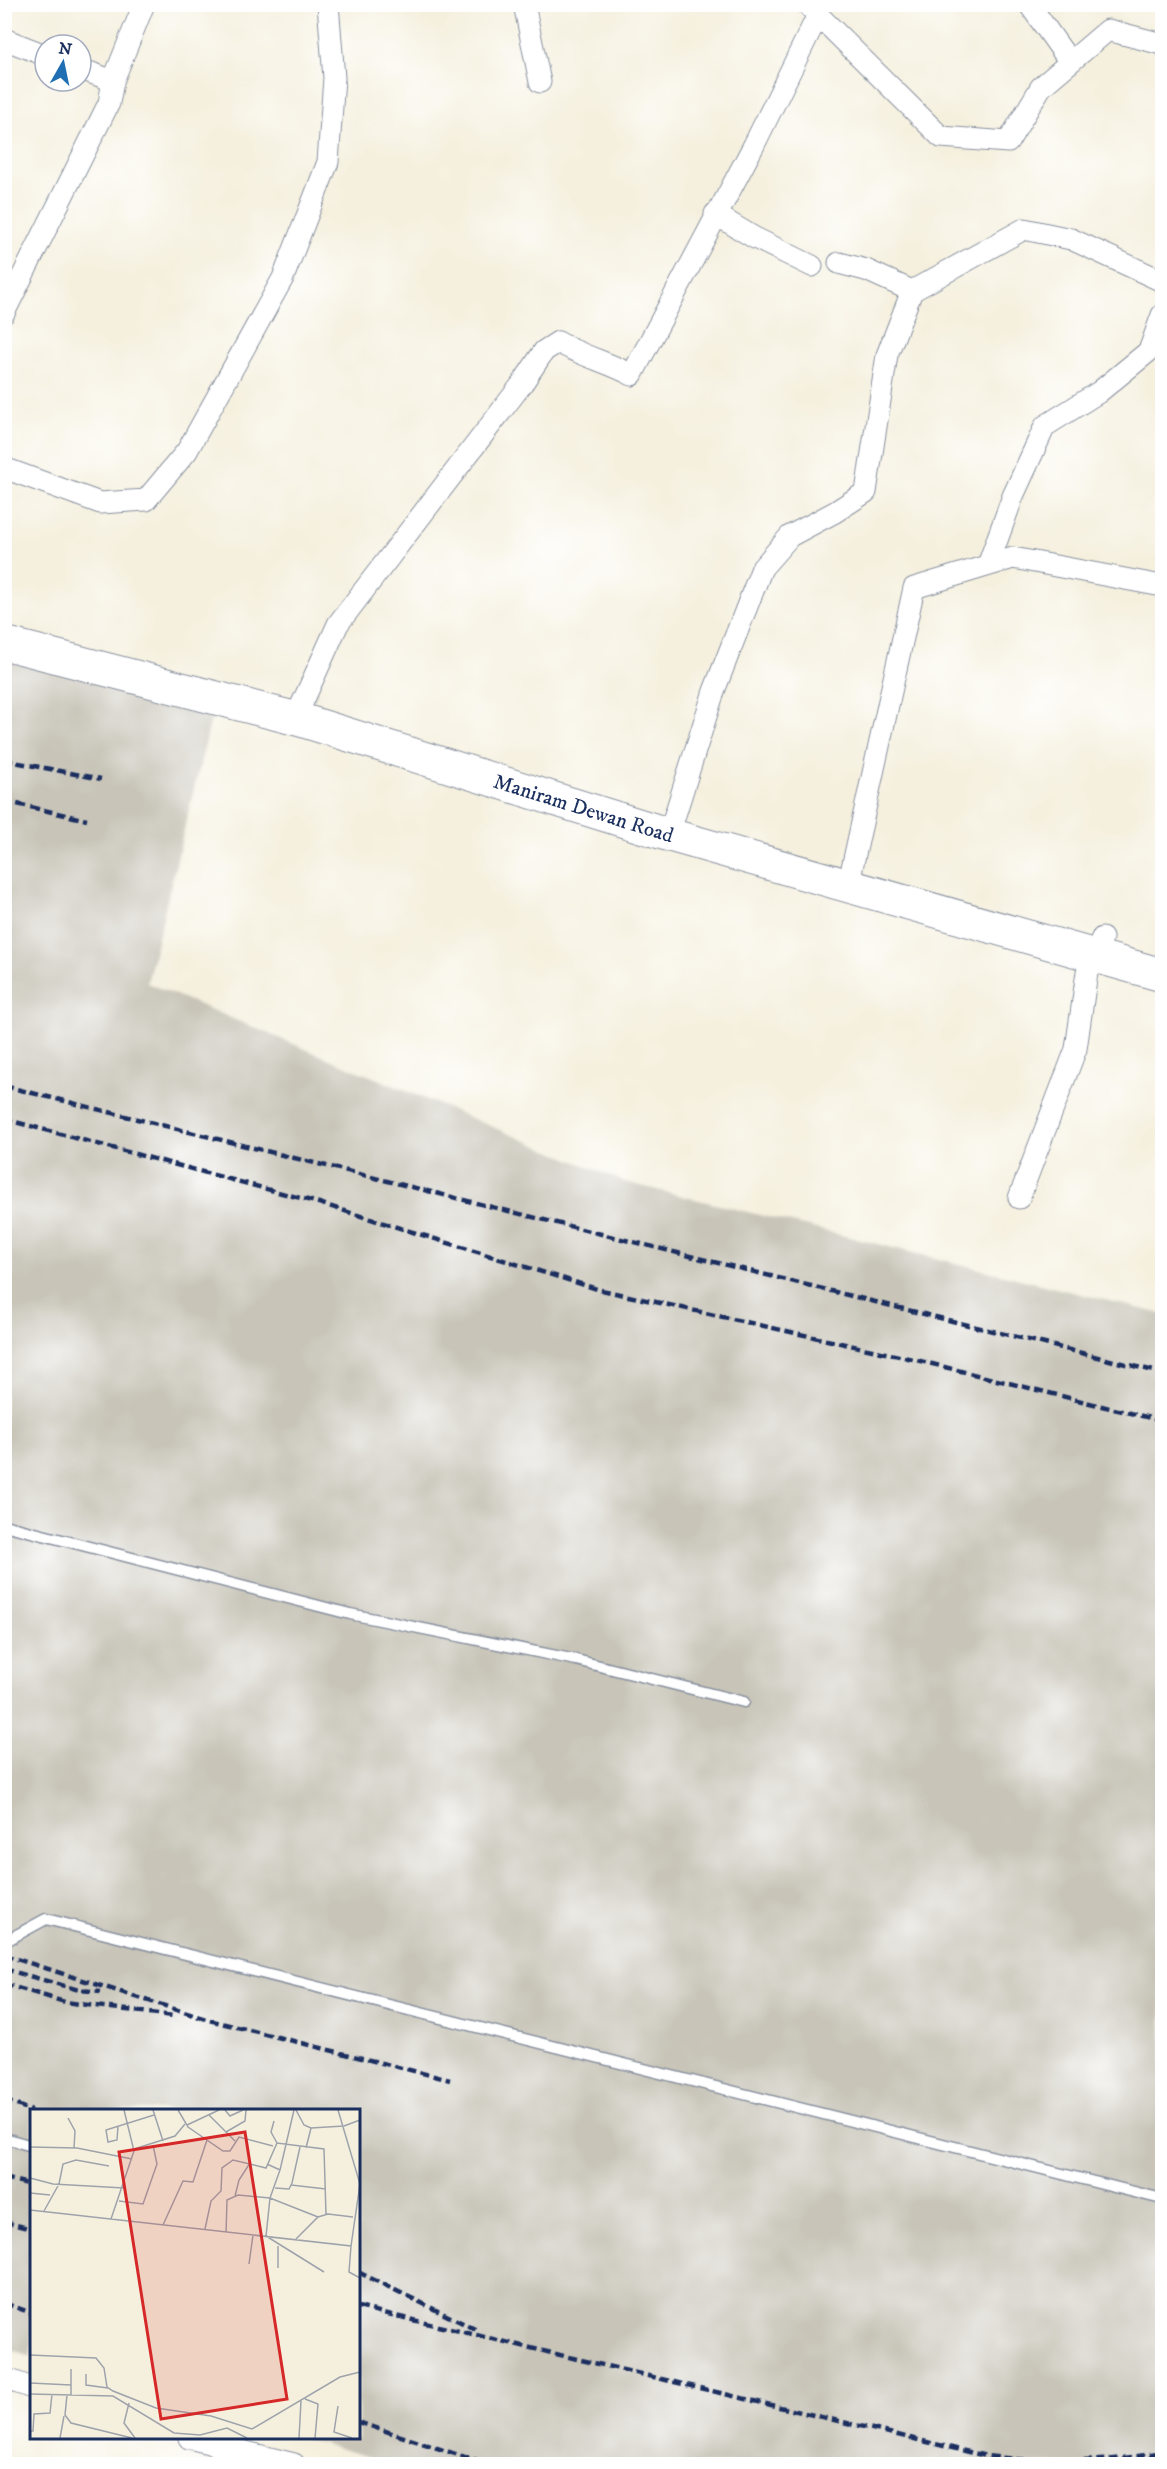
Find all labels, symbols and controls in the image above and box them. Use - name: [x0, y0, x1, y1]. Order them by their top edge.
- north arrow: [33, 33, 93, 93]
- text: N: [57, 38, 73, 60]
- street label: Maniram Dewan Road: [490, 769, 677, 850]
- inset map: [30, 2109, 360, 2439]

